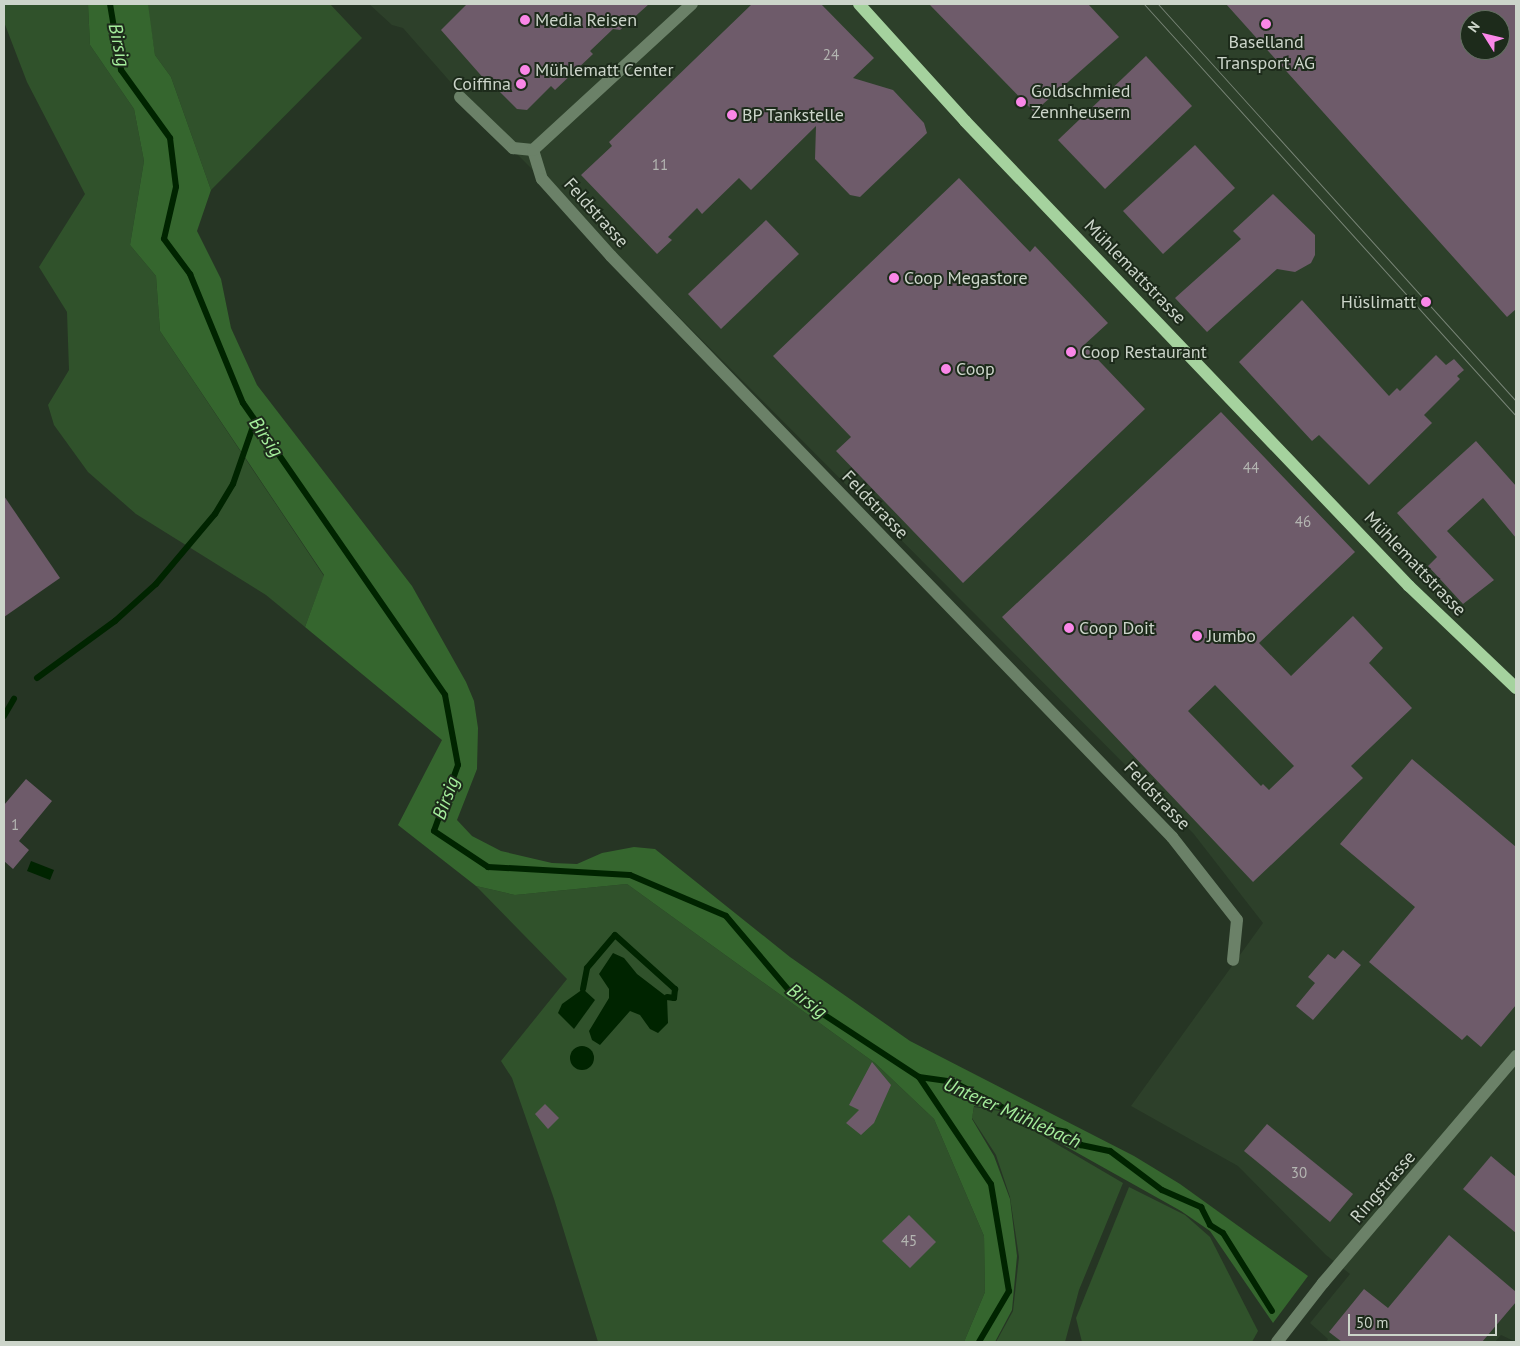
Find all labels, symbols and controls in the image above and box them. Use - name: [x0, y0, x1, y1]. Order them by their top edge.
- place label: Media Reisen: [535, 9, 637, 31]
- north arrow: [1460, 10, 1510, 60]
- marker: Media Reisen: [519, 14, 531, 26]
- marker: Baselland Transport AG: [1260, 18, 1272, 30]
- text: N: [1464, 18, 1484, 36]
- water label: Birsig: [103, 21, 135, 69]
- place label: Baselland Transport AG: [1217, 32, 1315, 74]
- house number: 24: [823, 46, 839, 64]
- place label: Mühlematt Center: [535, 59, 674, 81]
- marker: Mühlematt Center: [519, 64, 531, 76]
- place label: Coiffina: [453, 73, 511, 95]
- marker: Coiffina: [515, 78, 527, 90]
- place label: Goldschmied Zennheusern: [1031, 81, 1130, 124]
- marker: Goldschmied Zennheusern: [1015, 96, 1027, 108]
- place label: BP Tankstelle: [742, 104, 845, 126]
- marker: BP Tankstelle: [726, 109, 738, 121]
- house number: 11: [652, 156, 668, 174]
- street label: Feldstrasse: [559, 174, 633, 252]
- street label: Mühlemattstrasse: [1080, 215, 1190, 329]
- place label: Coop Megastore: [904, 267, 1028, 289]
- marker: Coop Megastore: [888, 272, 900, 284]
- place label: Hüslimatt: [1341, 291, 1416, 313]
- marker: Hüslimatt: [1420, 296, 1432, 308]
- place label: Coop Restaurant: [1081, 341, 1207, 363]
- marker: Coop Restaurant: [1065, 346, 1077, 358]
- place label: Coop: [956, 358, 995, 380]
- marker: Coop: [940, 363, 952, 375]
- water label: Birsig: [244, 413, 288, 461]
- house number: 44: [1243, 459, 1259, 477]
- street label: Feldstrasse: [837, 466, 913, 544]
- street label: Mühlemattstrasse: [1360, 507, 1470, 621]
- house number: 46: [1295, 513, 1311, 531]
- place label: Coop Doit: [1079, 617, 1155, 639]
- marker: Coop Doit: [1063, 622, 1075, 634]
- place label: Jumbo: [1207, 625, 1256, 647]
- marker: Jumbo: [1191, 630, 1203, 642]
- street label: Feldstrasse: [1119, 757, 1195, 835]
- water label: Birsig: [428, 774, 464, 822]
- house number: 1: [11, 816, 19, 834]
- water label: Birsig: [783, 979, 831, 1023]
- water label: Unterer Mühlebach: [940, 1073, 1084, 1153]
- street label: Ringstrasse: [1346, 1147, 1420, 1227]
- house number: 30: [1291, 1164, 1307, 1182]
- house number: 45: [901, 1232, 917, 1250]
- scale bar: [1350, 1304, 1499, 1336]
- text: 50 m: [1356, 1313, 1389, 1332]

